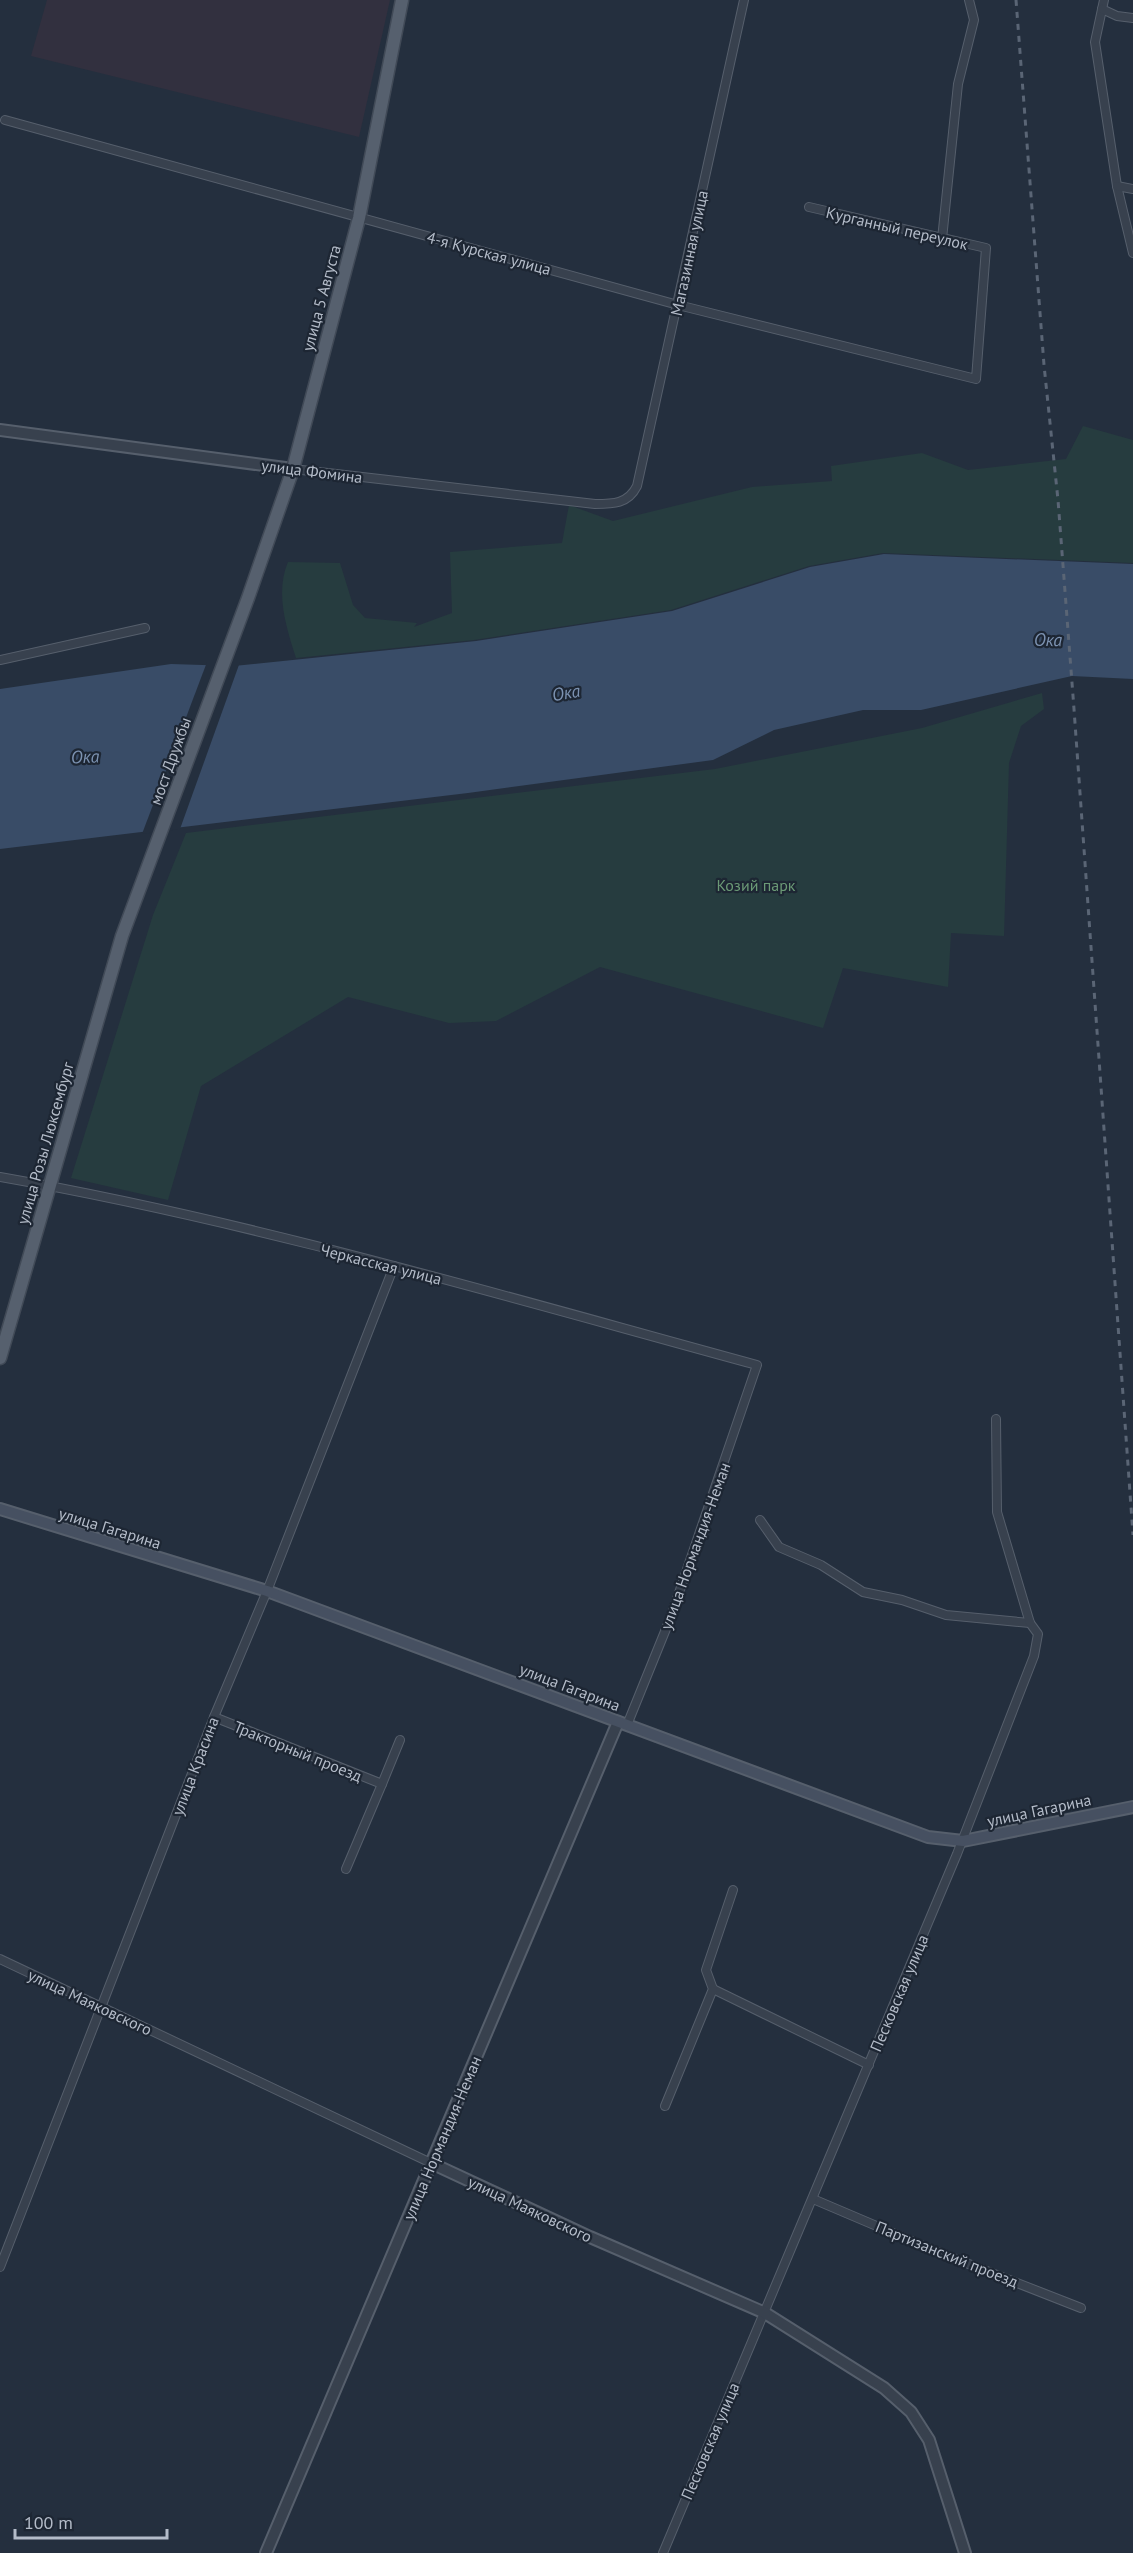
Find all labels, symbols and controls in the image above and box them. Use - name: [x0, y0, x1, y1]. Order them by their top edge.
- street label: Магазинная улица: [666, 188, 712, 318]
- street label: Курганный переулок: [824, 202, 970, 254]
- street label: 4-я Курская улица: [425, 227, 553, 279]
- street label: улица 5 Августа: [297, 243, 345, 353]
- street label: улица Фомина: [260, 455, 364, 487]
- water label: Ока: [1034, 628, 1063, 651]
- water label: Ока: [550, 679, 582, 706]
- street label: мост Дружбы: [145, 714, 195, 808]
- water label: Ока: [70, 745, 100, 768]
- park label: Козий парк: [717, 875, 796, 895]
- street label: улица Розы Люксембург: [12, 1059, 78, 1227]
- street label: Черкасская улица: [318, 1239, 444, 1289]
- street label: улица Нормандия-Неман: [655, 1460, 735, 1632]
- street label: улица Гагарина: [56, 1503, 164, 1553]
- street label: улица Гагарина: [517, 1659, 623, 1715]
- street label: улица Красина: [167, 1714, 223, 1818]
- street label: Тракторный проезд: [231, 1716, 365, 1786]
- street label: улица Гагарина: [985, 1789, 1093, 1831]
- street label: Песковская улица: [865, 1931, 933, 2055]
- street label: улица Маяковского: [25, 1964, 155, 2040]
- street label: улица Нормандия-Неман: [398, 2053, 486, 2223]
- street label: улица Маяковского: [465, 2171, 595, 2247]
- street label: Партизанский проезд: [873, 2216, 1021, 2292]
- street label: Песковская улица: [676, 2379, 744, 2503]
- scale bar: [15, 2502, 166, 2540]
- text: 100 m: [24, 2511, 73, 2534]

